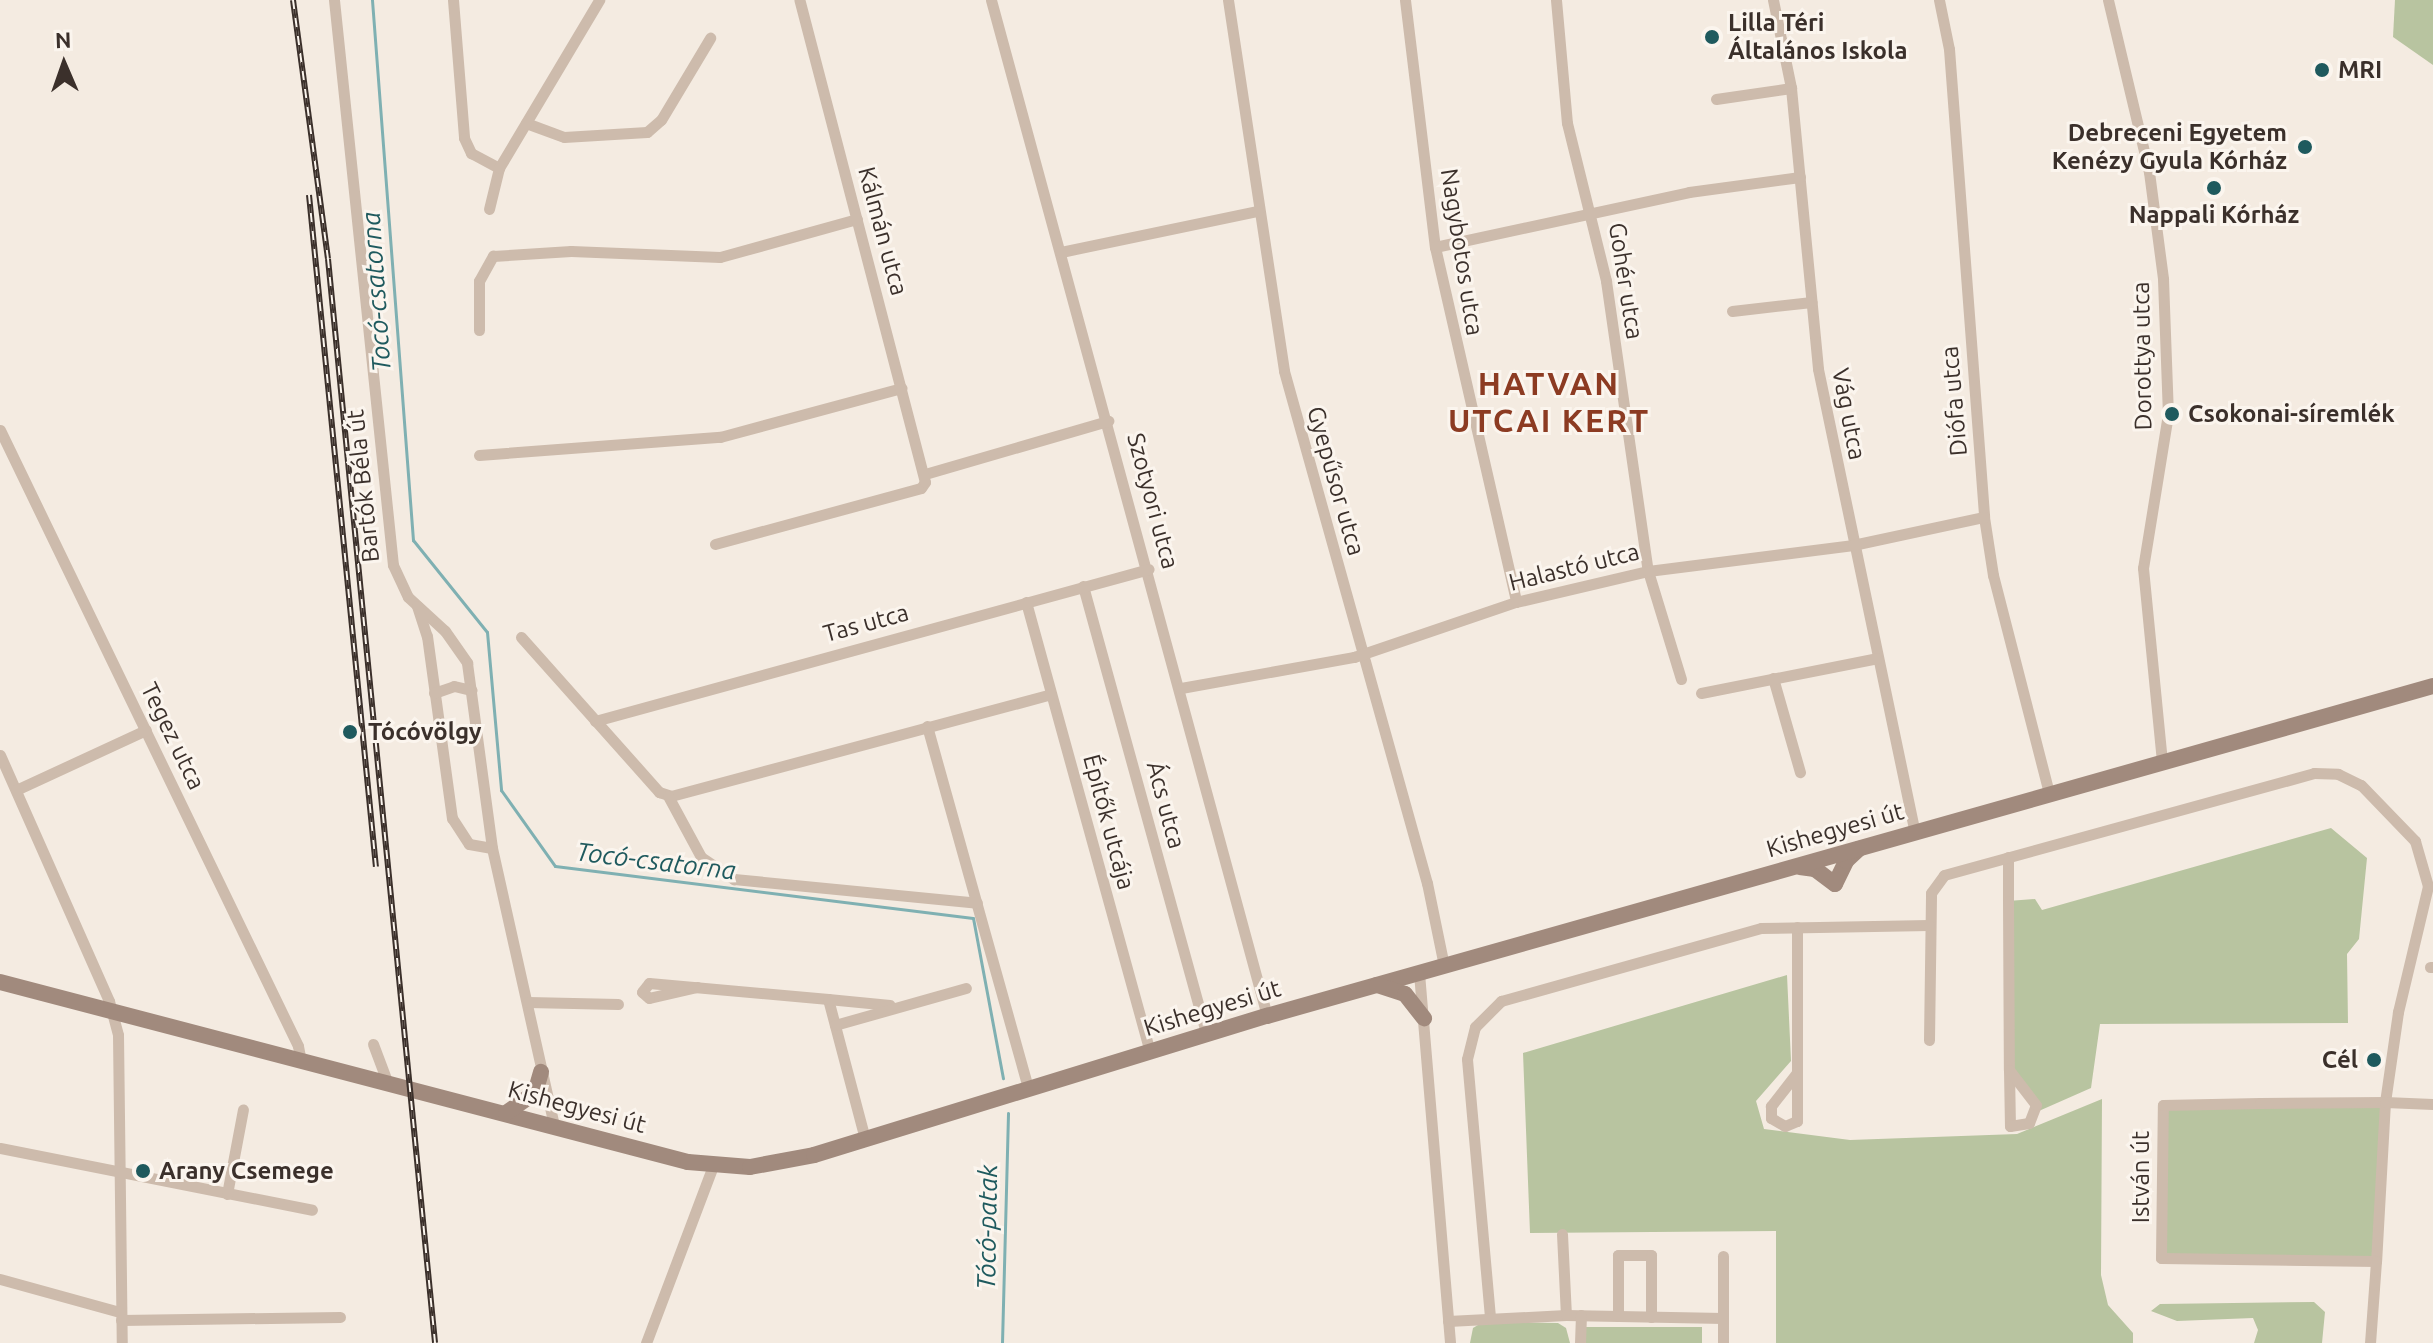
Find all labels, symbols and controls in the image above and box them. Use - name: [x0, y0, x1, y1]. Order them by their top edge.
- place label: Lilla Téri Általános Iskola: [1728, 9, 1908, 65]
- north arrow: [24, 24, 104, 104]
- text: N: [54, 27, 72, 52]
- marker: Lilla Téri Általános Iskola: [1703, 28, 1721, 46]
- place label: MRI: [2338, 56, 2382, 84]
- marker: MRI: [2313, 61, 2331, 79]
- place label: Debreceni Egyetem Kenézy Gyula Kórház: [2052, 119, 2287, 175]
- marker: Debreceni Egyetem Kenézy Gyula Kórház: [2294, 136, 2316, 158]
- street label: Kálmán utca: [852, 164, 914, 298]
- street label: Nagybotos utca: [1435, 166, 1489, 338]
- marker: Nappali Kórház: [2205, 179, 2223, 197]
- place label: Nappali Kórház: [2129, 201, 2299, 229]
- water label: Tocó-csatorna: [355, 211, 397, 373]
- street label: Gohér utca: [1603, 220, 1649, 342]
- street label: Dorottya utca: [2126, 281, 2158, 431]
- street label: Diófa utca: [1935, 345, 1973, 457]
- district label: HATVAN UTCAI KERT: [1448, 365, 1650, 440]
- street label: Vág utca: [1826, 366, 1872, 462]
- place label: Csokonai-síremlék: [2188, 400, 2395, 428]
- street label: Gyepűsor utca: [1301, 403, 1371, 559]
- marker: Csokonai-síremlék: [2163, 405, 2181, 423]
- street label: Bartók Béla út: [341, 408, 385, 564]
- street label: Szotyori utca: [1121, 430, 1185, 572]
- street label: Halastó utca: [1506, 537, 1642, 597]
- street label: Tas utca: [820, 598, 912, 648]
- street label: Tegez utca: [135, 678, 211, 794]
- place label: Tócóvölgy: [368, 718, 482, 746]
- marker: Tócóvölgy: [339, 721, 361, 743]
- street label: Építők utcája: [1077, 751, 1141, 893]
- street label: Ács utca: [1141, 758, 1191, 852]
- street label: Kishegyesi út: [1763, 797, 1907, 863]
- water label: Tocó-csatorna: [574, 836, 738, 886]
- street label: Kishegyesi út: [1140, 974, 1284, 1042]
- place label: Cél: [2322, 1046, 2358, 1074]
- marker: Cél: [2365, 1051, 2383, 1069]
- street label: Kishegyesi út: [505, 1075, 649, 1139]
- street label: István út: [2127, 1131, 2155, 1223]
- place label: Arany Csemege: [159, 1157, 334, 1185]
- marker: Arany Csemege: [134, 1162, 152, 1180]
- water label: Tócó-patak: [970, 1164, 1004, 1290]

